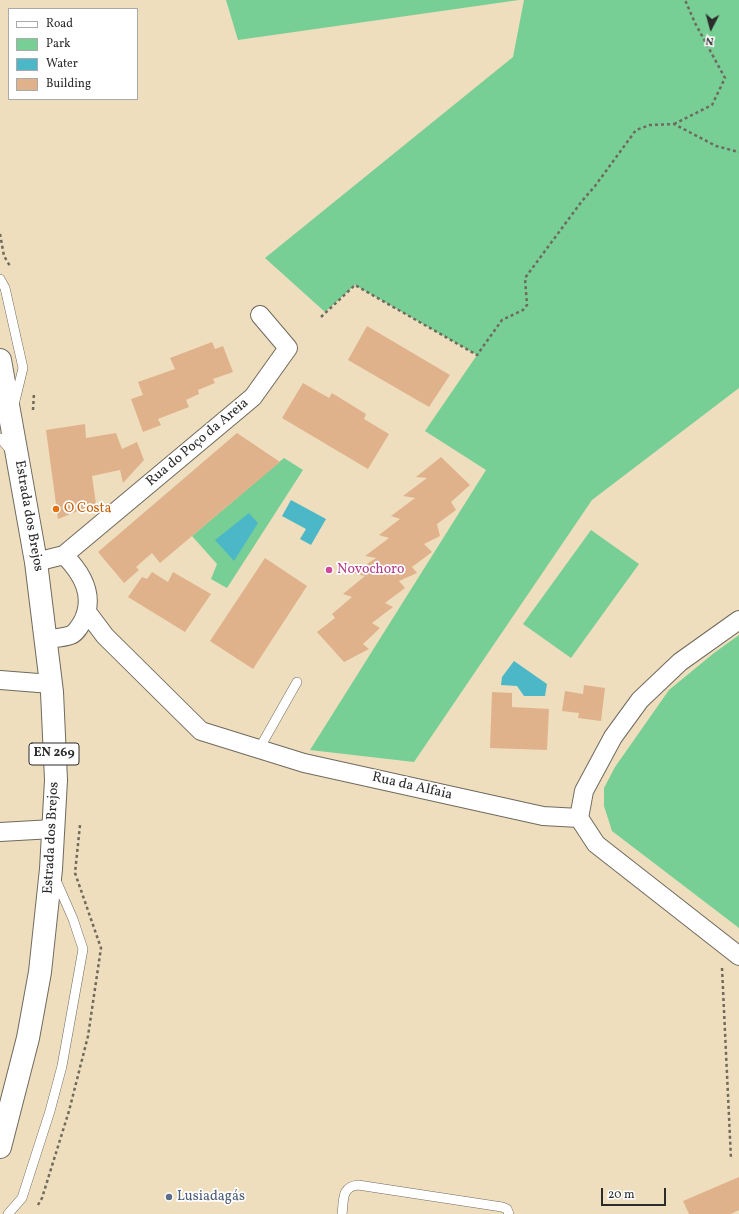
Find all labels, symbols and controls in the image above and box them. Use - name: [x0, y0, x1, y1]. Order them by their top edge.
- legend: [8, 8, 138, 100]
- north arrow: [691, 8, 731, 48]
- text: Road: [46, 16, 73, 32]
- text: N: [705, 33, 714, 48]
- text: Park: [46, 36, 71, 52]
- text: Water: [46, 56, 78, 72]
- text: Building: [46, 76, 91, 92]
- street label: Rua do Poço da Areia: [143, 395, 253, 491]
- street label: Estrada dos Brejos: [10, 459, 46, 573]
- place label: O Costa: [64, 501, 112, 517]
- marker: O Costa: [51, 504, 61, 514]
- place label: Novochoro: [337, 562, 404, 578]
- marker: Novochoro: [324, 565, 334, 575]
- road number: EN 269: [29, 743, 79, 765]
- street label: Rua da Alfaia: [370, 770, 454, 804]
- street label: Estrada dos Brejos: [41, 781, 63, 895]
- scale bar: [603, 1180, 668, 1206]
- text: 20 m: [608, 1187, 635, 1203]
- place label: Lusiadagás: [177, 1189, 245, 1205]
- marker: Lusiadagás: [164, 1192, 174, 1202]

